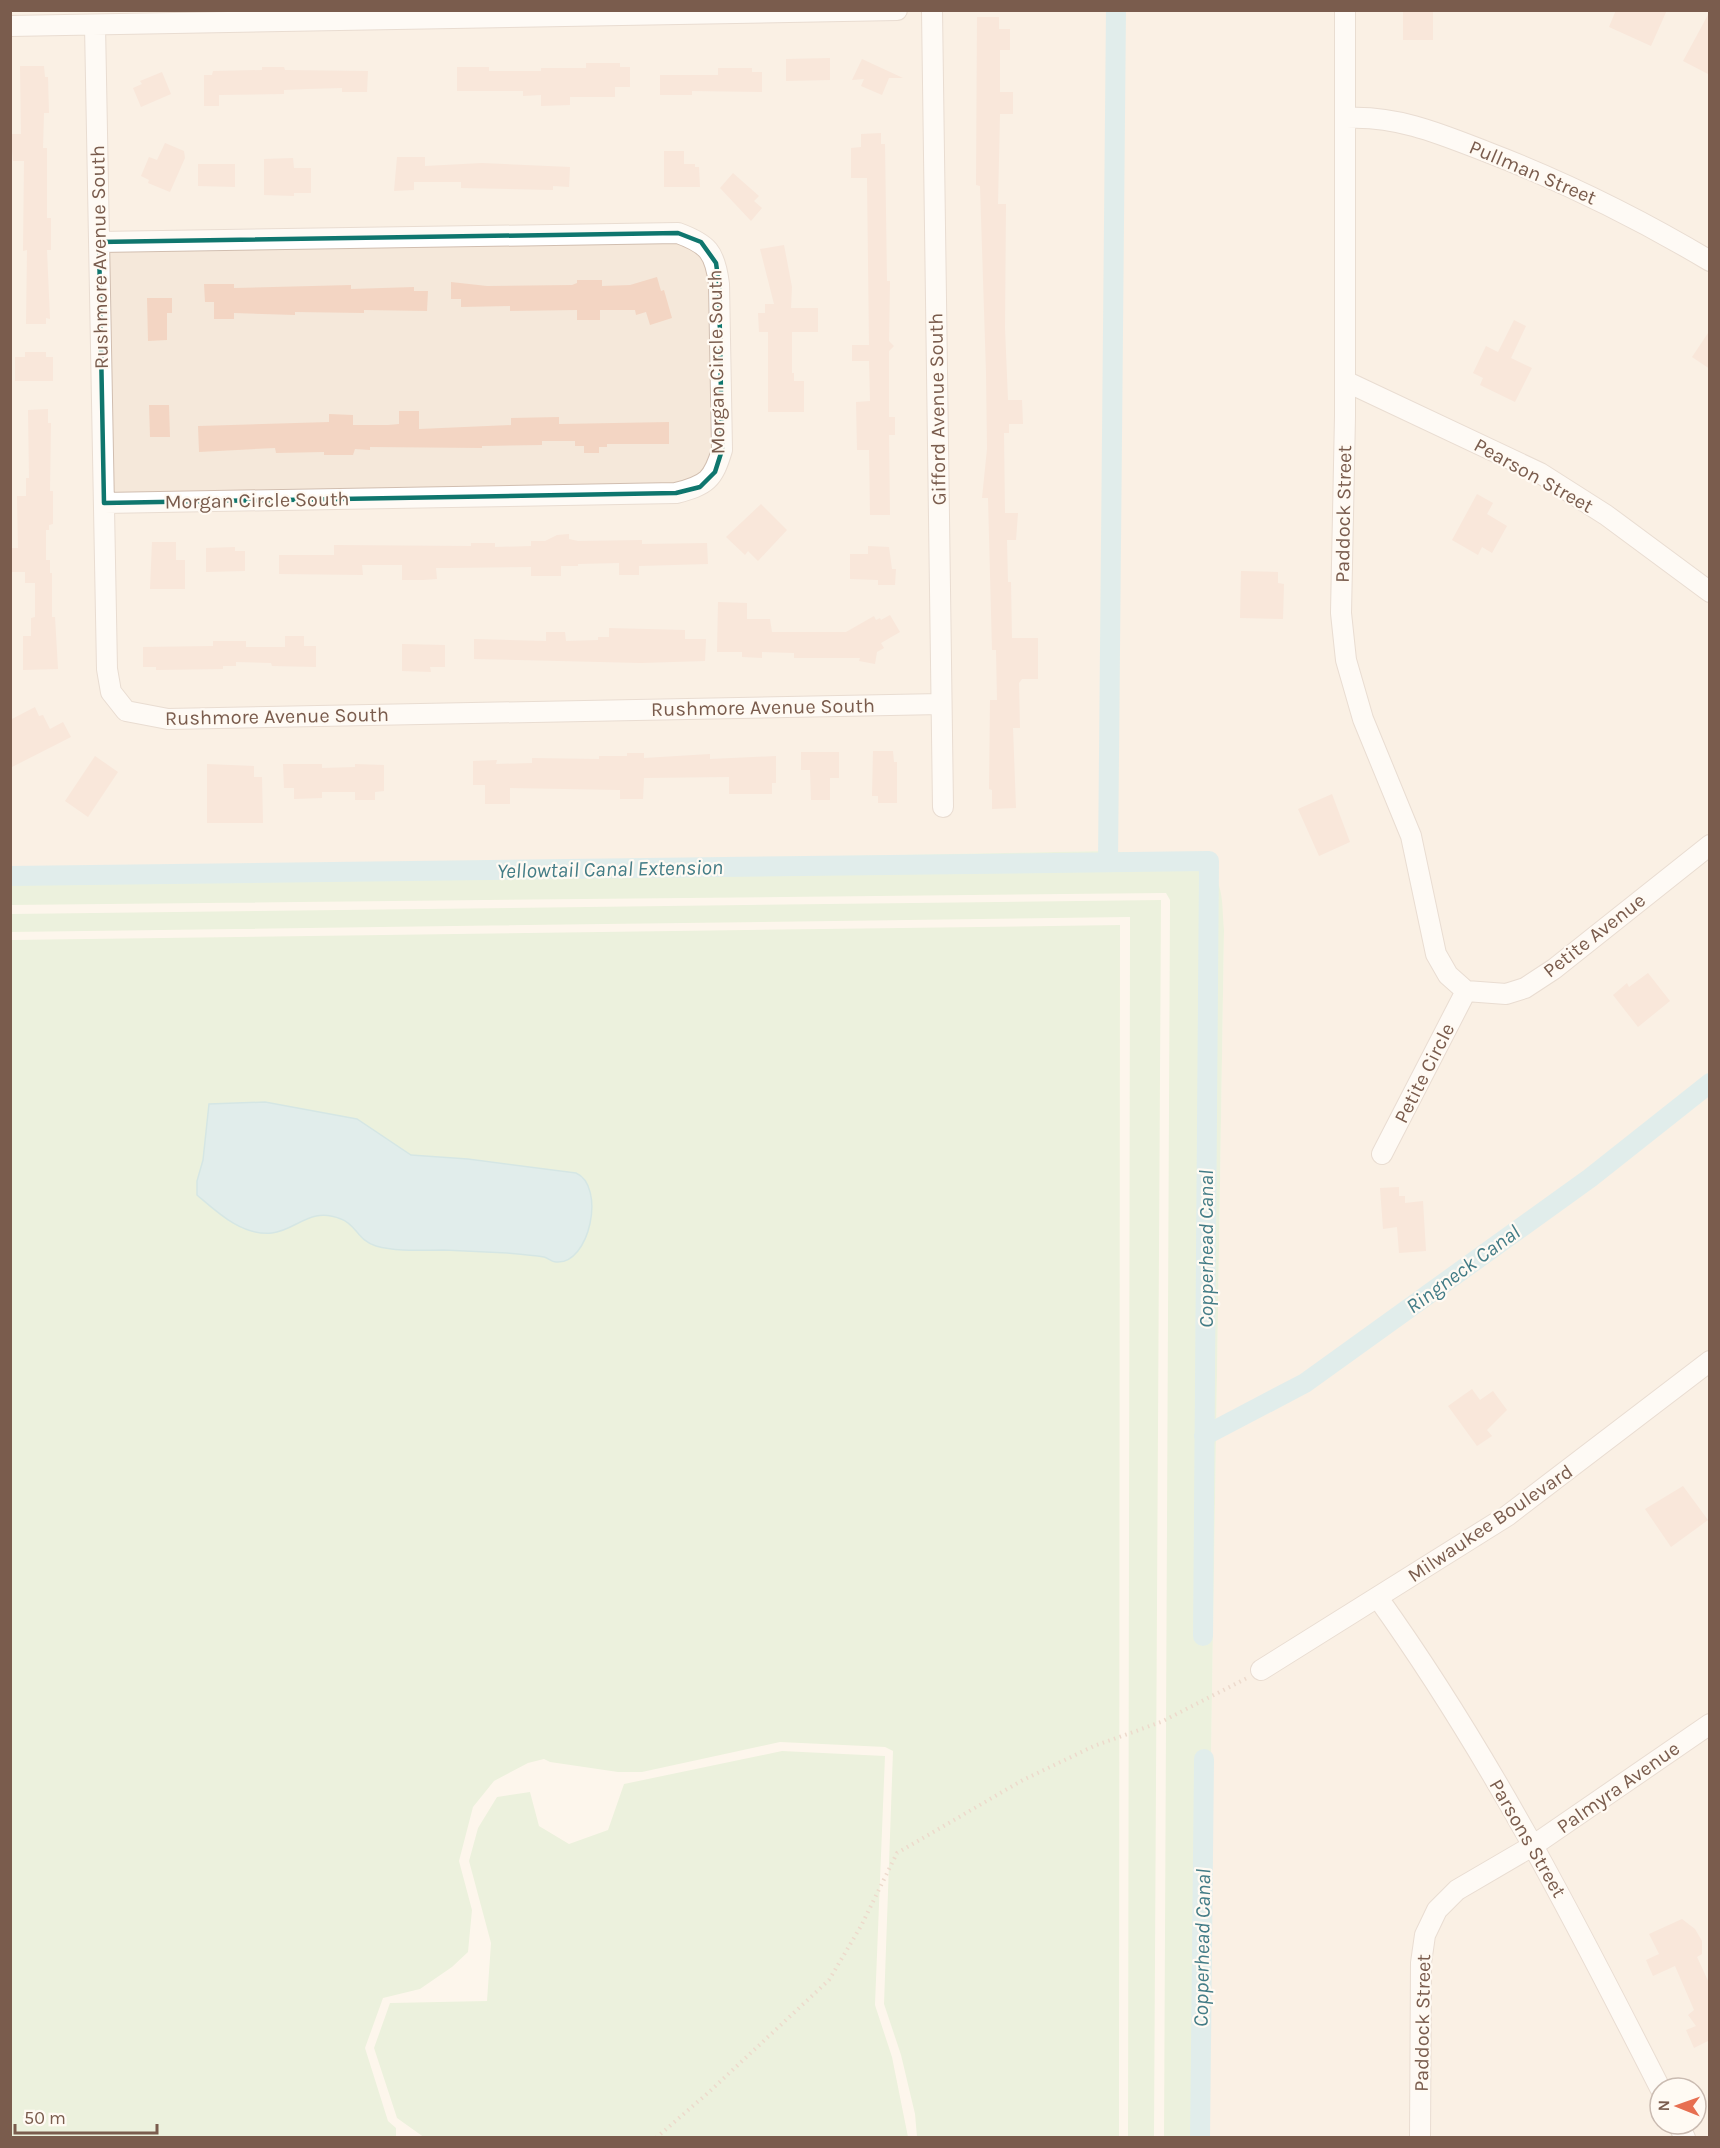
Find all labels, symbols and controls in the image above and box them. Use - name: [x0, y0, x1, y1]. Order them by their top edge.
- street label: Pullman Street: [1466, 135, 1600, 210]
- street label: Rushmore Avenue South: [86, 145, 113, 369]
- street label: Morgan Circle South: [703, 269, 730, 455]
- street label: Gifford Avenue South: [924, 313, 951, 505]
- street label: Pearson Street: [1470, 433, 1598, 518]
- street label: Paddock Street: [1331, 444, 1356, 583]
- street label: Morgan Circle South: [164, 487, 350, 514]
- street label: Rushmore Avenue South: [651, 694, 875, 721]
- street label: Rushmore Avenue South: [165, 703, 389, 730]
- water label: Yellowtail Canal Extension: [497, 855, 723, 883]
- street label: Petite Avenue: [1539, 888, 1650, 982]
- street label: Petite Circle: [1389, 1019, 1459, 1127]
- water label: Copperhead Canal: [1194, 1170, 1218, 1328]
- water label: Ringneck Canal: [1401, 1220, 1525, 1318]
- street label: Milwaukee Boulevard: [1403, 1460, 1577, 1587]
- street label: Palmyra Avenue: [1553, 1737, 1684, 1838]
- street label: Parsons Street: [1484, 1775, 1571, 1902]
- water label: Copperhead Canal: [1189, 1869, 1215, 2027]
- street label: Paddock Street: [1410, 1953, 1435, 2092]
- north arrow: [1648, 2076, 1708, 2136]
- scale bar: [15, 2097, 158, 2135]
- text: N: [1654, 2100, 1673, 2112]
- text: 50 m: [24, 2107, 66, 2129]

